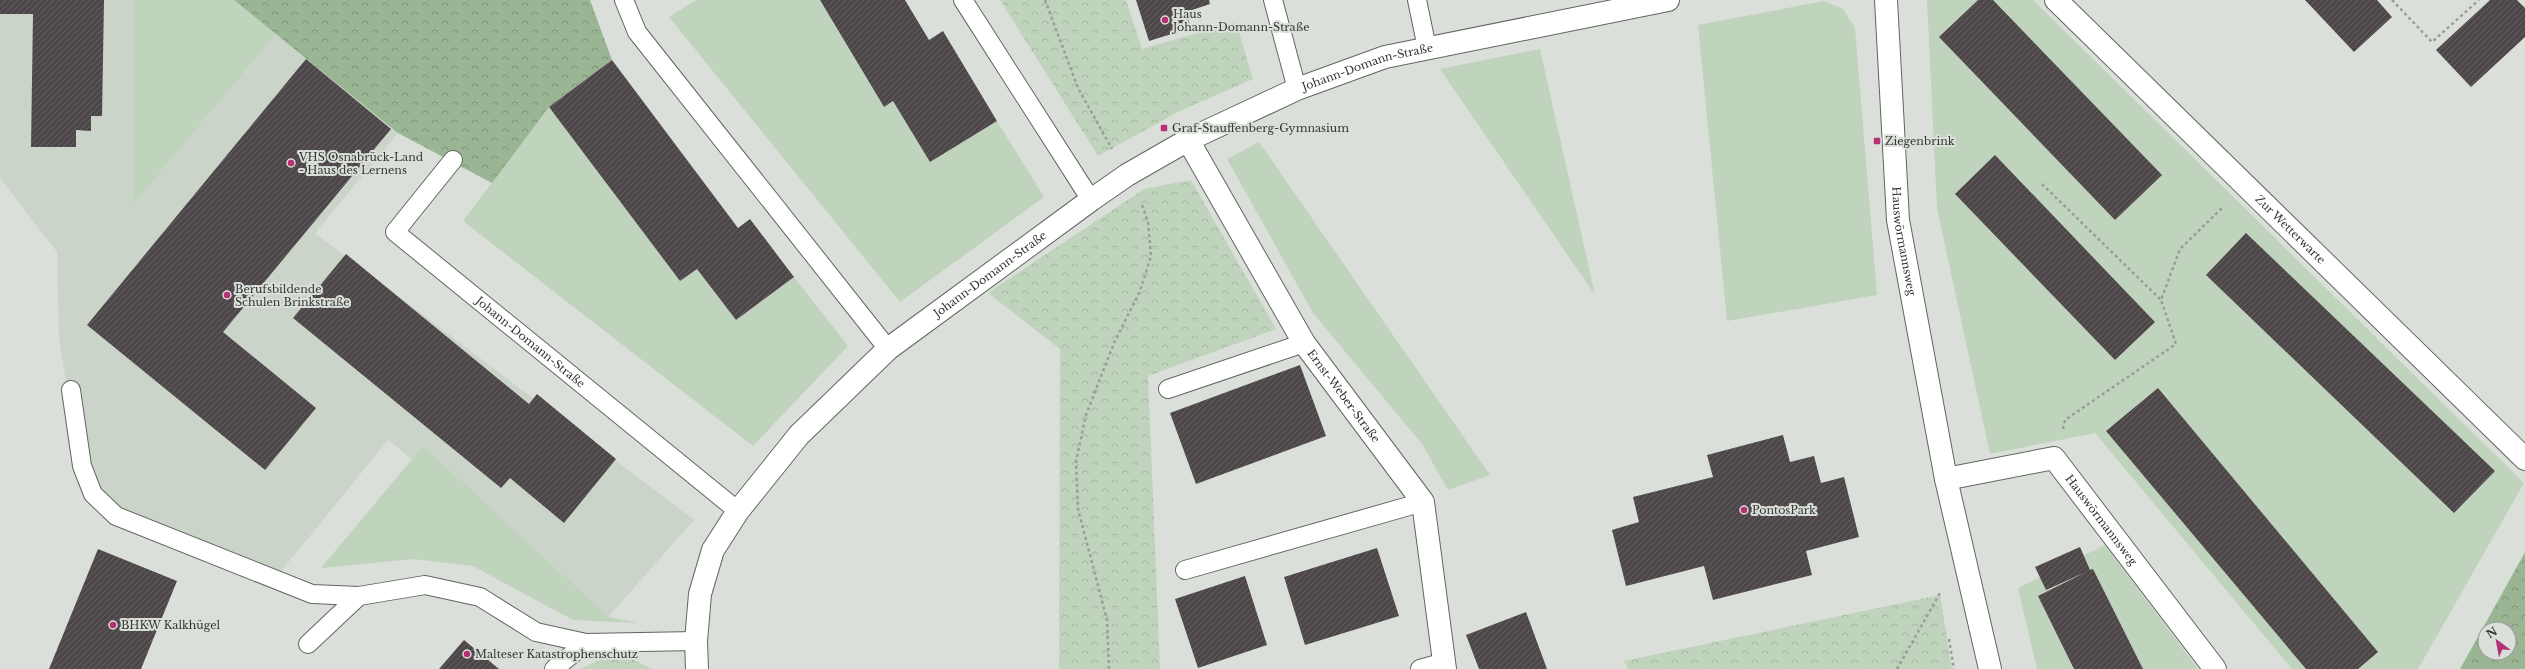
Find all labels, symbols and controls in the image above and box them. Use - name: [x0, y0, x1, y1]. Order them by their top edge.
- place label: Haus Johann-Domann-Straße: [1171, 7, 1309, 34]
- marker: Haus Johann-Domann-Straße: [1160, 15, 1170, 25]
- street label: Johann-Domann-Straße: [1298, 41, 1434, 94]
- place label: Graf-Stauffenberg-Gymnasium: [1172, 121, 1349, 135]
- marker: Graf-Stauffenberg-Gymnasium: [1159, 123, 1169, 133]
- place label: Ziegenbrink: [1885, 134, 1955, 148]
- marker: Ziegenbrink: [1872, 136, 1882, 146]
- place label: VHS Osnabrück-Land - Haus des Lernens: [298, 150, 424, 177]
- marker: VHS Osnabrück-Land - Haus des Lernens: [286, 158, 296, 168]
- street label: Hauswörmannsweg: [1889, 186, 1919, 297]
- street label: Zur Wetterwarte: [2252, 192, 2329, 267]
- street label: Johann-Domann-Straße: [929, 228, 1049, 321]
- place label: Berufsbildende Schulen Brinkstraße: [235, 282, 350, 309]
- marker: Berufsbildende Schulen Brinkstraße: [222, 290, 232, 300]
- street label: Johann-Domann-Straße: [471, 292, 588, 391]
- street label: Ernst-Weber-Straße: [1304, 347, 1383, 445]
- street label: Hauswörmannsweg: [2062, 472, 2141, 568]
- place label: PontosPark: [1752, 503, 1816, 517]
- marker: PontosPark: [1739, 505, 1749, 515]
- place label: BHKW Kalkhügel: [121, 618, 221, 632]
- marker: BHKW Kalkhügel: [108, 620, 118, 630]
- north arrow: [2477, 621, 2517, 661]
- text: N: [2484, 623, 2500, 641]
- place label: Malteser Katastrophenschutz: [475, 647, 638, 661]
- marker: Malteser Katastrophenschutz: [462, 649, 472, 659]

